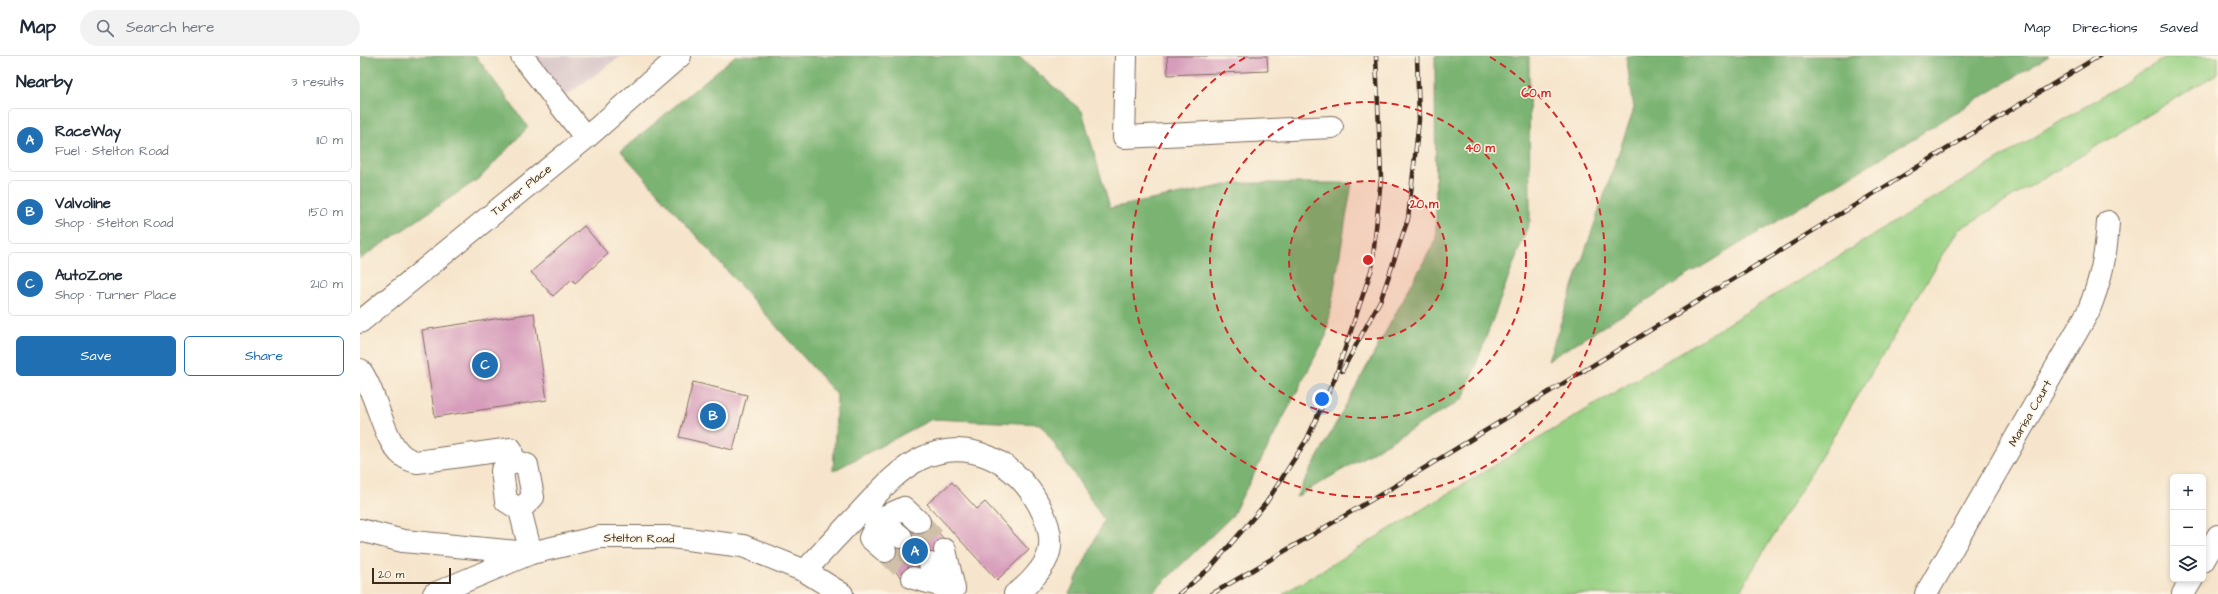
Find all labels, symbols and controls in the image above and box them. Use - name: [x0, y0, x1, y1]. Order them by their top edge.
- search box: [80, 10, 360, 46]
- text: Map: [20, 14, 56, 41]
- icon: search: [94, 17, 116, 39]
- text: Search here: [126, 17, 215, 38]
- text: Map: [2024, 18, 2051, 38]
- text: Directions: [2073, 18, 2138, 38]
- text: Saved: [2160, 18, 2198, 38]
- text: Nearby: [16, 70, 73, 94]
- text: 3 results: [291, 73, 344, 91]
- text: 60 m: [1521, 85, 1551, 102]
- text: RaceWay: [55, 121, 121, 142]
- text: A: [26, 131, 34, 149]
- text: 110 m: [316, 131, 343, 149]
- text: 40 m: [1465, 140, 1496, 157]
- text: Fuel · Stelton Road: [55, 142, 169, 160]
- street label: Turner Place: [487, 160, 556, 220]
- text: Valvoline: [55, 193, 111, 214]
- text: 20 m: [1409, 196, 1439, 213]
- text: B: [25, 203, 35, 221]
- text: 150 m: [309, 203, 343, 221]
- text: Shop · Stelton Road: [55, 214, 173, 232]
- centre of rings: [1361, 253, 1375, 267]
- text: AutoZone: [55, 265, 123, 286]
- text: C: [25, 275, 35, 293]
- text: 210 m: [310, 275, 343, 293]
- text: Shop · Turner Place: [55, 286, 177, 304]
- button: Save: [16, 336, 176, 376]
- button: Share: [184, 336, 344, 376]
- pin: C: [472, 350, 498, 380]
- street label: Marisa Court: [2005, 377, 2056, 450]
- your location: [1312, 389, 1332, 409]
- pin: B: [700, 401, 726, 431]
- map controls: [2170, 474, 2206, 582]
- button: +: [2170, 474, 2206, 510]
- button: −: [2170, 510, 2206, 546]
- street label: Stelton Road: [603, 529, 675, 548]
- pin: A: [902, 536, 928, 566]
- button: layers: [2170, 546, 2206, 582]
- scale bar: [372, 566, 451, 585]
- text: 20 m: [378, 567, 404, 582]

